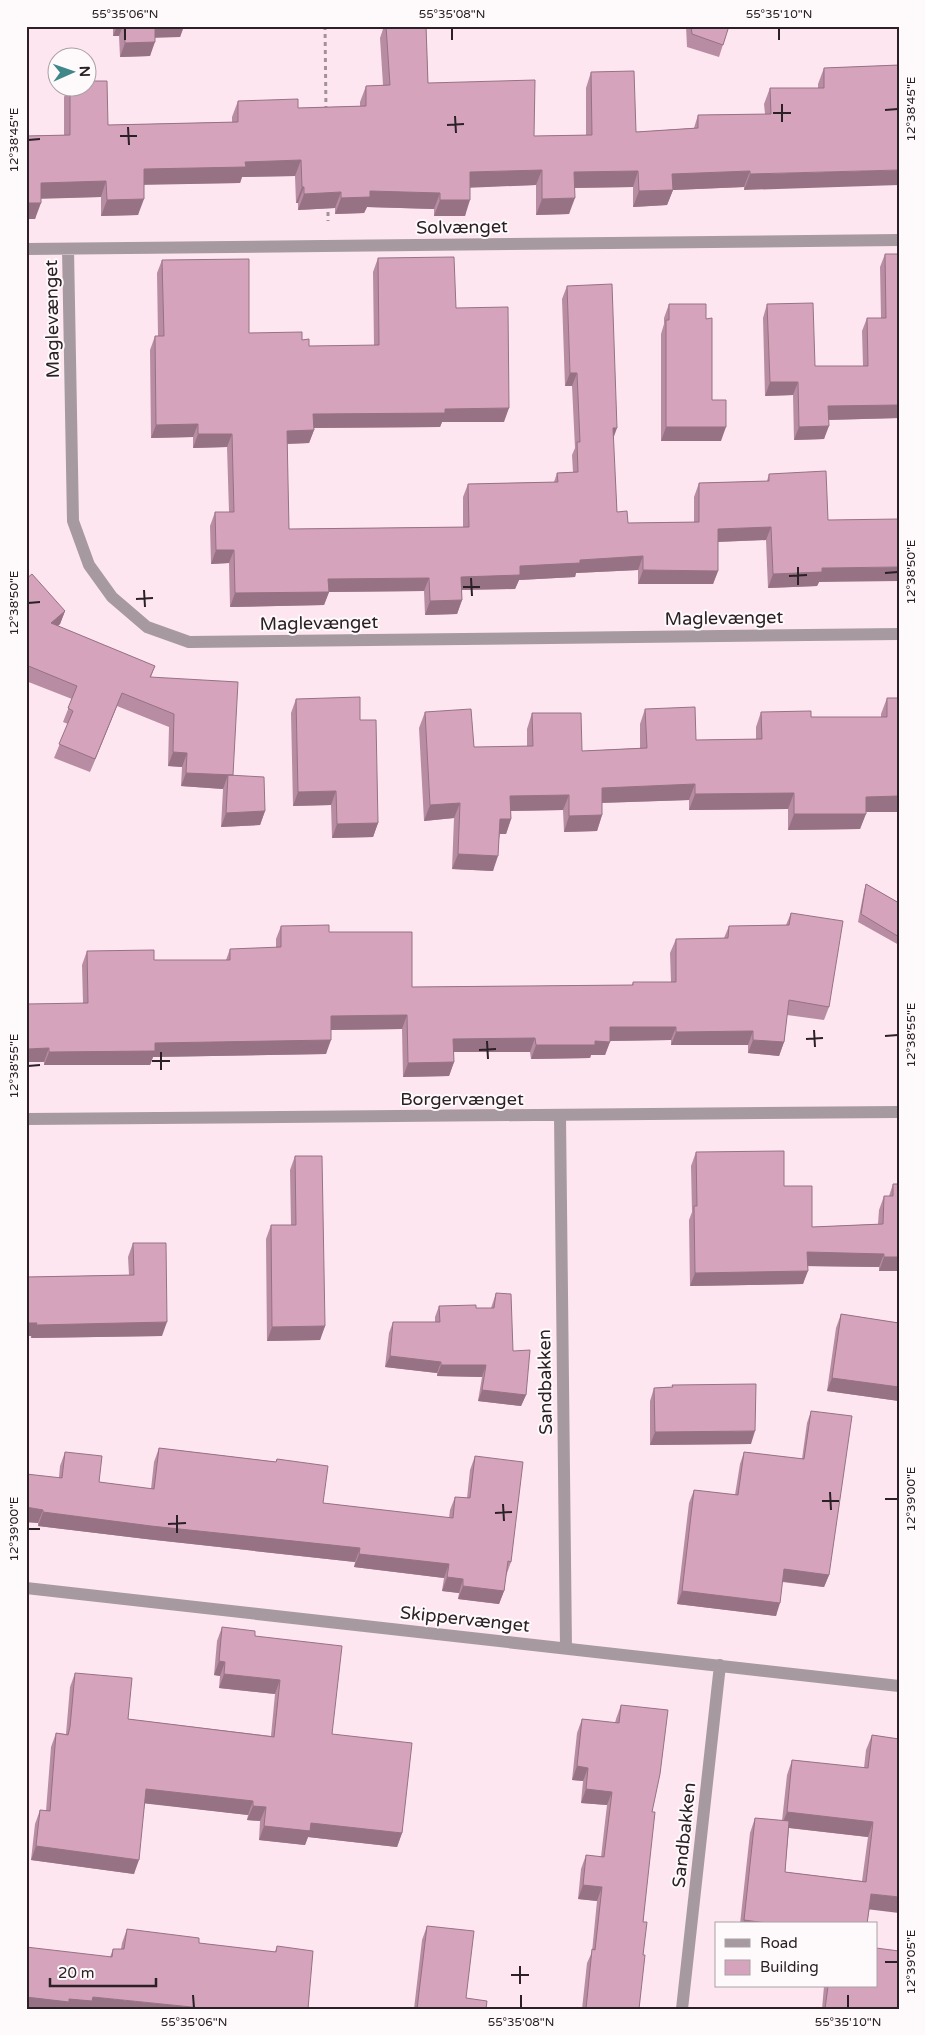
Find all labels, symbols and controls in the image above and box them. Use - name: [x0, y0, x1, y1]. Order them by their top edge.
- text: 55°35'06"N: [92, 7, 158, 21]
- text: 55°35'08"N: [419, 7, 485, 21]
- text: 55°35'10"N: [746, 7, 812, 21]
- north arrow: [48, 48, 98, 98]
- text: N: [76, 66, 93, 77]
- text: 12°38'45"E: [904, 76, 918, 142]
- text: 12°38'45"E: [7, 107, 21, 173]
- street label: Solvænget: [416, 215, 508, 239]
- street label: Maglevænget: [40, 259, 64, 379]
- text: 12°38'50"E: [904, 539, 918, 605]
- text: 12°38'50"E: [7, 570, 21, 636]
- street label: Maglevænget: [664, 606, 784, 630]
- street label: Maglevænget: [259, 611, 379, 635]
- text: 12°38'55"E: [904, 1002, 918, 1068]
- text: 12°38'55"E: [7, 1033, 21, 1099]
- street label: Borgervænget: [400, 1088, 524, 1110]
- street label: Sandbakken: [533, 1329, 557, 1435]
- text: 12°39'00"E: [904, 1466, 918, 1532]
- text: 12°39'00"E: [7, 1496, 21, 1562]
- street label: Skippervænget: [399, 1601, 531, 1637]
- street label: Sandbakken: [668, 1781, 700, 1889]
- legend: [715, 1922, 878, 1988]
- text: 12°39'05"E: [904, 1929, 918, 1995]
- text: Road: [760, 1934, 798, 1952]
- scale bar: [50, 1955, 156, 1987]
- text: Building: [760, 1958, 819, 1976]
- text: 20 m: [58, 1964, 95, 1982]
- text: 55°35'06"N: [161, 2015, 227, 2029]
- text: 55°35'08"N: [488, 2015, 554, 2029]
- text: 55°35'10"N: [815, 2015, 881, 2029]

